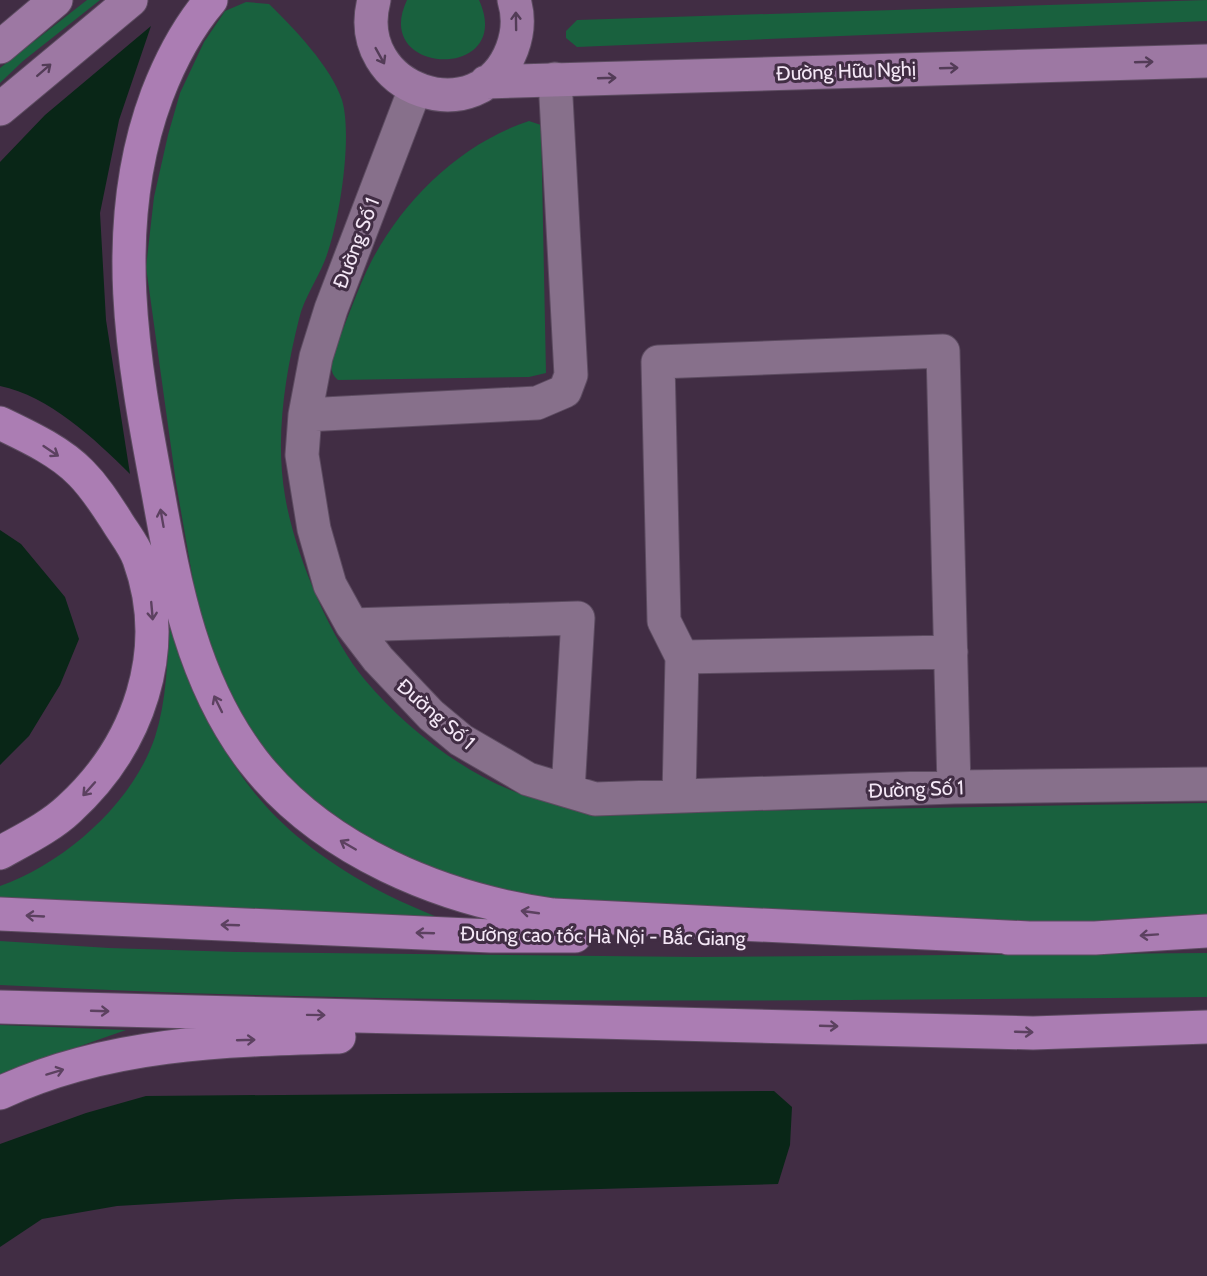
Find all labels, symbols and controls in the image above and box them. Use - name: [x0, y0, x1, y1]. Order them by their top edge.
- one-way arrow: [511, 12, 522, 31]
- one-way arrow: [375, 47, 387, 64]
- street label: Đường Hữu Nghị: [776, 57, 916, 85]
- one-way arrow: [1134, 57, 1154, 68]
- one-way arrow: [939, 62, 959, 74]
- one-way arrow: [36, 63, 51, 77]
- one-way arrow: [597, 72, 617, 84]
- street label: Đường Số 1: [328, 194, 384, 292]
- one-way arrow: [42, 446, 59, 458]
- one-way arrow: [157, 509, 168, 528]
- one-way arrow: [147, 601, 158, 621]
- street label: Đường Số 1: [392, 674, 480, 754]
- one-way arrow: [211, 696, 223, 714]
- street label: Đường Số 1: [868, 775, 964, 803]
- one-way arrow: [81, 782, 96, 797]
- one-way arrow: [340, 839, 357, 851]
- one-way arrow: [521, 907, 541, 918]
- one-way arrow: [25, 911, 45, 922]
- one-way arrow: [220, 919, 240, 930]
- street label: Đường cao tốc Hà Nội - Bắc Giang: [460, 922, 747, 951]
- one-way arrow: [415, 927, 435, 938]
- one-way arrow: [1139, 930, 1159, 941]
- one-way arrow: [90, 1005, 110, 1017]
- one-way arrow: [306, 1010, 326, 1021]
- one-way arrow: [818, 1021, 838, 1032]
- one-way arrow: [1013, 1027, 1033, 1038]
- one-way arrow: [236, 1034, 256, 1045]
- one-way arrow: [45, 1066, 64, 1077]

